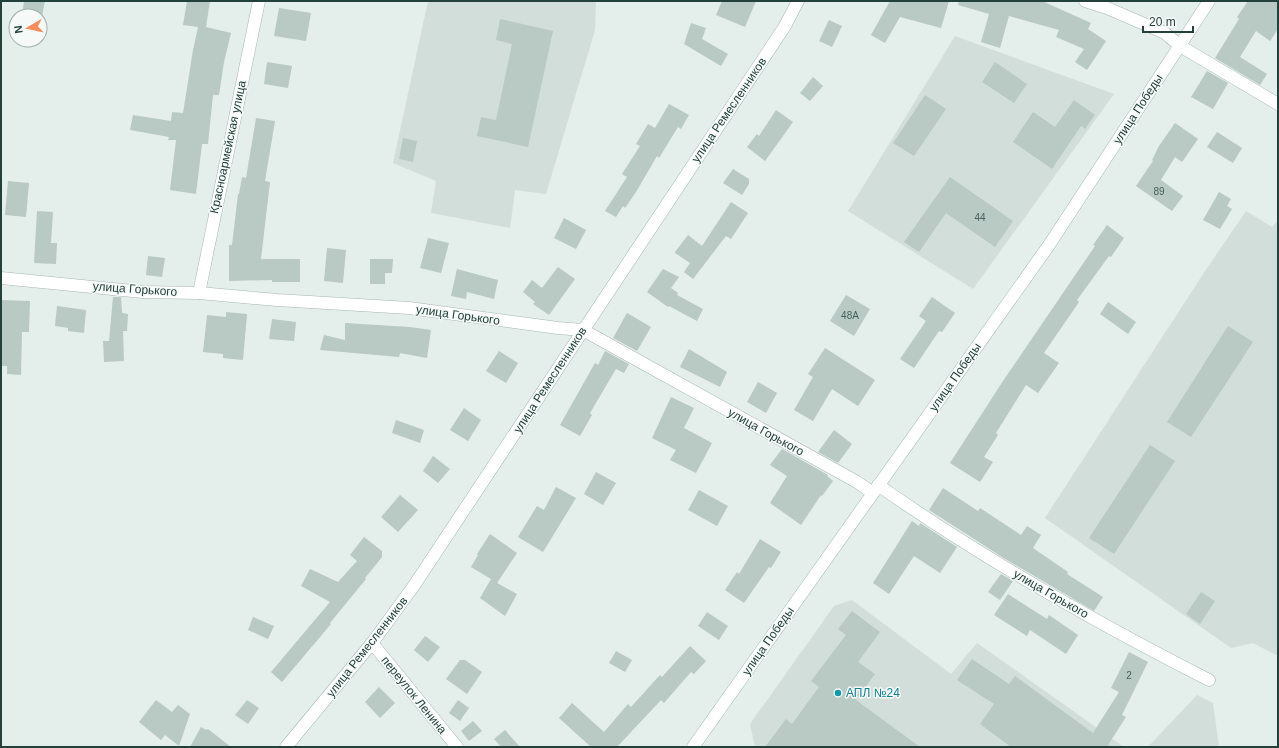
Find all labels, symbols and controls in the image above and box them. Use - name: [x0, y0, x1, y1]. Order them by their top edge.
- north arrow: [8, 8, 48, 48]
- scale bar: [1143, 8, 1193, 34]
- text: 20 m: [1149, 15, 1176, 29]
- text: N: [12, 25, 25, 34]
- street label: улица Ремесленников: [689, 55, 769, 165]
- street label: улица Победы: [1110, 71, 1166, 147]
- street label: Красноармейская улица: [207, 79, 249, 215]
- house number: 89: [1153, 186, 1165, 197]
- house number: 44: [974, 212, 986, 223]
- street label: улица Горького: [92, 279, 178, 299]
- street label: улица Горького: [415, 302, 501, 328]
- house number: 48А: [841, 310, 859, 321]
- street label: улица Ремесленников: [511, 324, 589, 436]
- street label: улица Победы: [926, 340, 984, 414]
- street label: улица Горького: [726, 405, 807, 459]
- street label: улица Горького: [1011, 567, 1091, 621]
- street label: улица Ремесленников: [323, 594, 411, 700]
- street label: улица Победы: [739, 604, 797, 678]
- street label: переулок Ленина: [378, 653, 450, 737]
- house number: 2: [1126, 670, 1132, 681]
- place label: АПЛ №24: [846, 686, 900, 700]
- marker: АПЛ №24: [833, 688, 843, 698]

